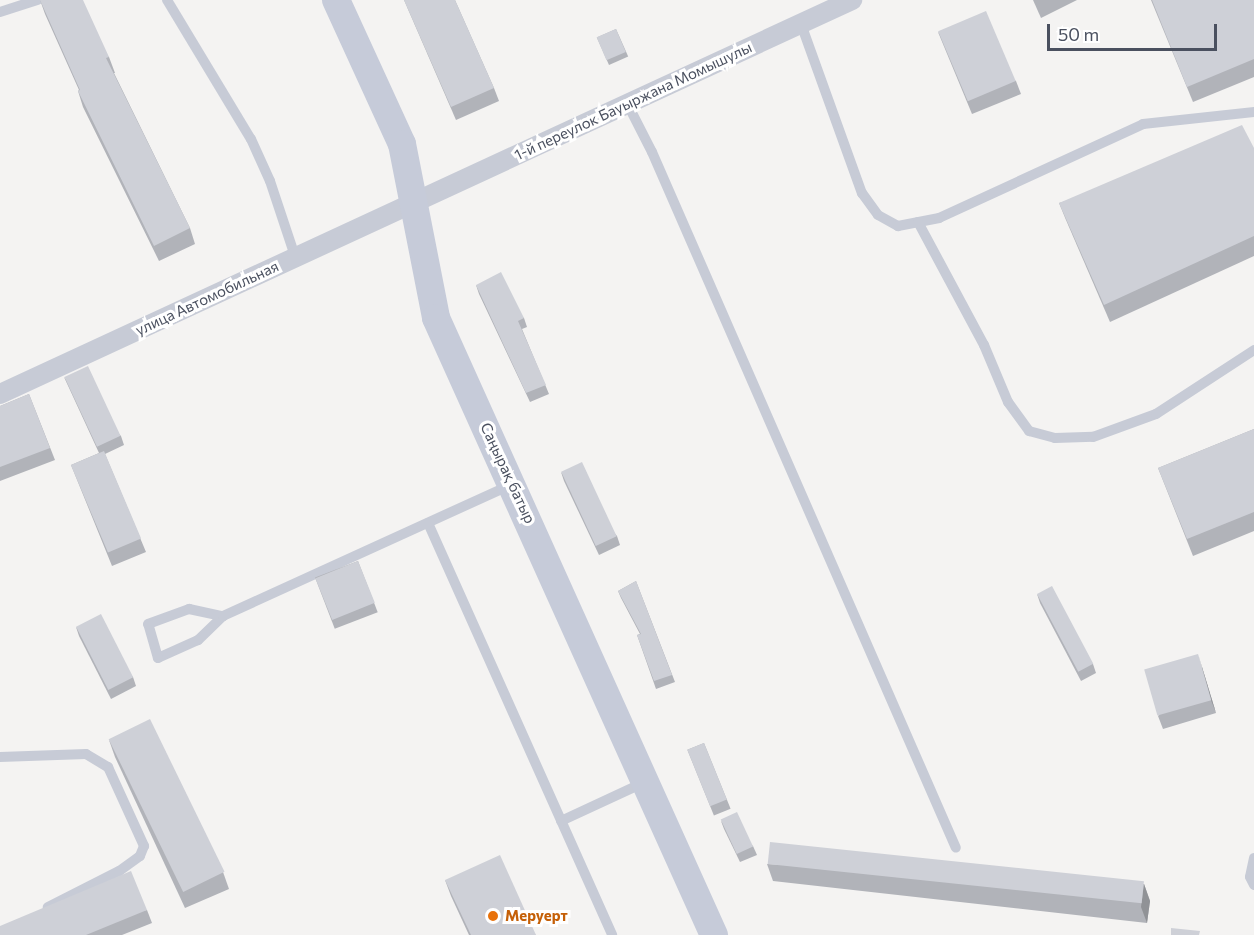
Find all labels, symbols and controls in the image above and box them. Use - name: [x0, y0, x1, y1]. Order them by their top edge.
- scale bar: [1050, 12, 1220, 50]
- text: 50 m: [1058, 23, 1099, 45]
- street label: 1-й переулок Бауыржана Момышулы: [511, 38, 755, 164]
- street label: улица Автомобильная: [133, 257, 281, 339]
- street label: Саңырақ батыр: [477, 420, 539, 526]
- place label: Меруерт: [505, 907, 568, 925]
- marker: Меруерт: [486, 909, 500, 923]

